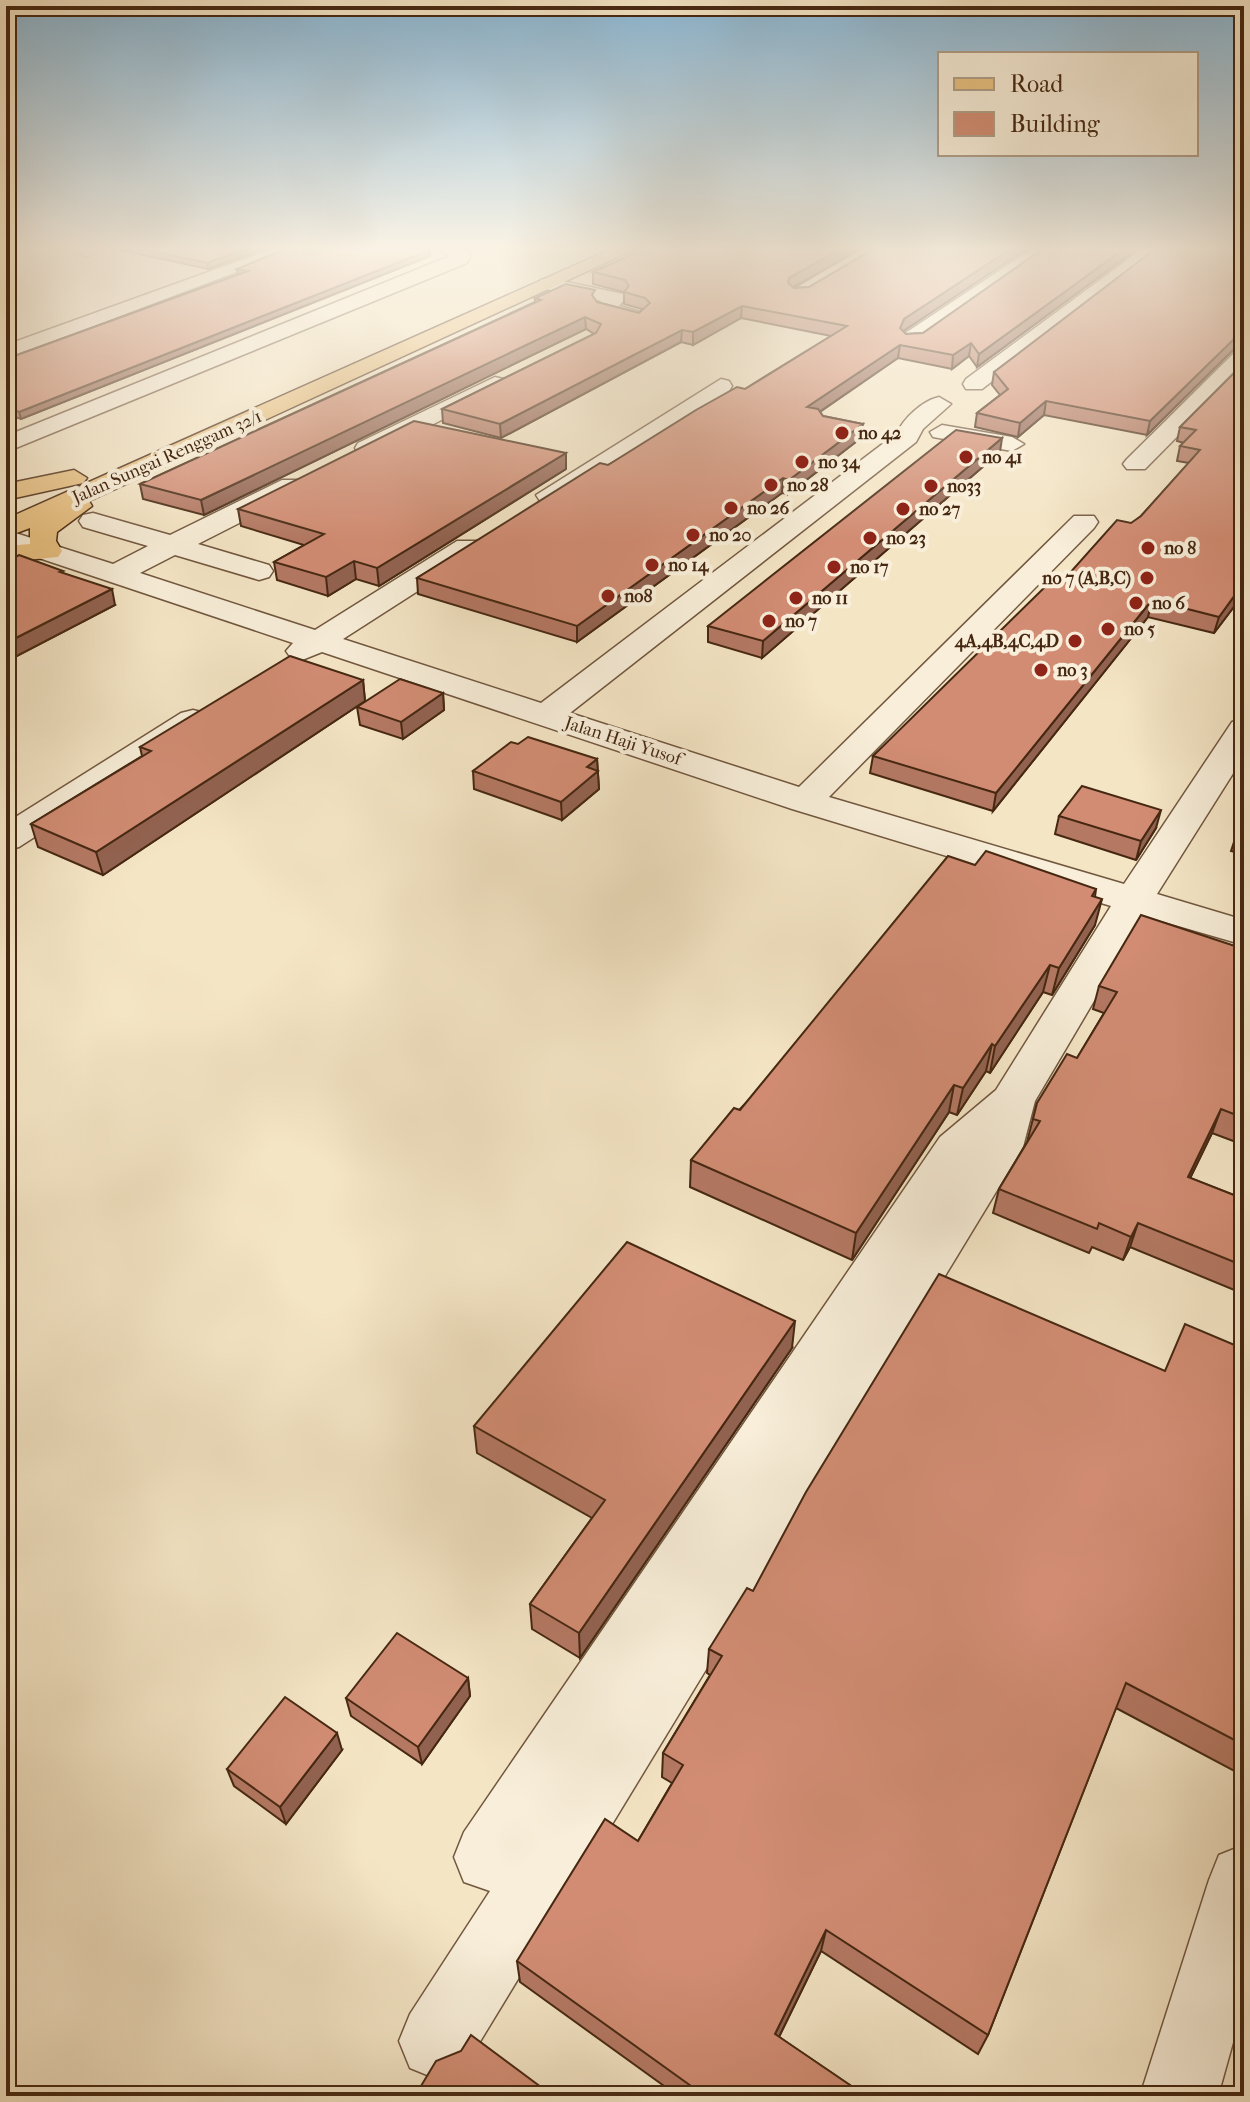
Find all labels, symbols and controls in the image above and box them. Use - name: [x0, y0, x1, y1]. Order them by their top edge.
- legend: [938, 52, 1198, 156]
- text: Road: [1010, 70, 1064, 98]
- text: Building: [1010, 110, 1101, 138]
- street label: Jalan Sungai Renggam 32/1: [67, 406, 265, 509]
- place label: no 42: [857, 423, 901, 444]
- marker: no 42: [833, 424, 851, 442]
- place label: no 41: [981, 447, 1022, 468]
- marker: no 41: [957, 448, 975, 466]
- place label: no 34: [817, 452, 861, 473]
- marker: no 34: [793, 453, 811, 471]
- place label: no 28: [786, 475, 829, 496]
- marker: no 28: [762, 476, 780, 494]
- place label: no33: [946, 476, 981, 497]
- marker: no33: [922, 477, 940, 495]
- place label: no 26: [746, 498, 791, 519]
- marker: no 26: [722, 499, 740, 517]
- place label: no 27: [918, 499, 961, 520]
- marker: no 27: [894, 500, 912, 518]
- place label: no 20: [708, 525, 752, 546]
- marker: no 20: [684, 526, 702, 544]
- place label: no 23: [885, 528, 926, 549]
- marker: no 23: [861, 529, 879, 547]
- place label: no 8: [1163, 538, 1196, 559]
- marker: no 8: [1139, 539, 1157, 557]
- place label: no 14: [667, 555, 710, 576]
- marker: no 14: [643, 556, 661, 574]
- place label: no 17: [849, 557, 889, 578]
- marker: no 17: [825, 558, 843, 576]
- place label: no 7 (A,B,C): [1041, 568, 1131, 589]
- marker: no 7 (A,B,C): [1138, 569, 1156, 587]
- place label: no8: [623, 586, 653, 607]
- marker: no8: [599, 587, 617, 605]
- place label: no 11: [811, 588, 848, 609]
- marker: no 11: [787, 589, 805, 607]
- place label: no 6: [1151, 593, 1186, 614]
- marker: no 6: [1127, 594, 1145, 612]
- place label: no 7: [784, 611, 817, 632]
- marker: no 7: [760, 612, 778, 630]
- place label: no 5: [1123, 619, 1155, 640]
- marker: no 5: [1099, 620, 1117, 638]
- place label: 4A,4B,4C,4D: [954, 631, 1059, 652]
- marker: 4A,4B,4C,4D: [1066, 632, 1084, 650]
- place label: no 3: [1056, 660, 1088, 681]
- marker: no 3: [1032, 661, 1050, 679]
- street label: Jalan Haji Yusof: [560, 712, 688, 771]

